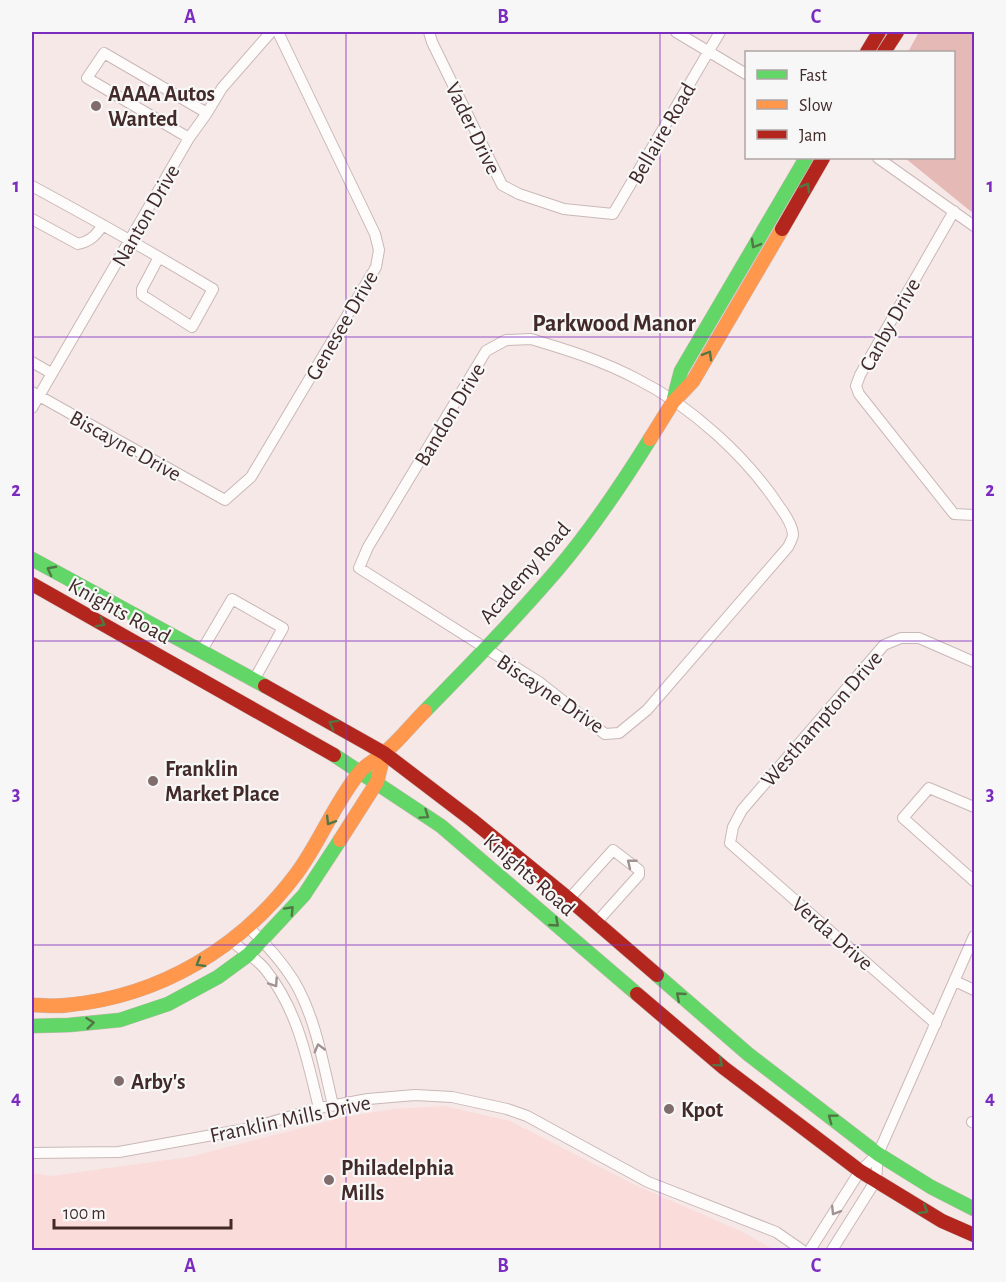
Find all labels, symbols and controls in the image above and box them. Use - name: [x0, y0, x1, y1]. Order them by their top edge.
- text: A: [184, 7, 196, 27]
- text: B: [497, 7, 509, 27]
- text: C: [811, 7, 822, 27]
- legend: [745, 51, 955, 159]
- text: Fast: [799, 67, 827, 85]
- street label: Vader Drive: [441, 79, 505, 178]
- street label: Bellaire Road: [624, 79, 700, 188]
- place label: AAAA Autos Wanted: [108, 83, 215, 130]
- text: Slow: [799, 97, 832, 115]
- marker: AAAA Autos Wanted: [89, 99, 103, 113]
- text: Jam: [799, 127, 827, 145]
- street label: Nanton Drive: [108, 161, 184, 270]
- text: 1: [12, 176, 20, 196]
- text: 1: [986, 176, 994, 196]
- one-way arrow: [799, 183, 810, 193]
- one-way arrow: [751, 238, 763, 248]
- street label: Genesee Drive: [302, 267, 382, 384]
- street label: Canby Drive: [855, 274, 924, 375]
- district label: Parkwood Manor: [532, 312, 696, 336]
- one-way arrow: [700, 351, 712, 361]
- street label: Bandon Drive: [411, 359, 489, 470]
- street label: Biscayne Drive: [66, 406, 185, 485]
- text: 2: [11, 480, 21, 500]
- text: 2: [985, 480, 995, 500]
- street label: Academy Road: [475, 518, 574, 628]
- one-way arrow: [47, 566, 58, 577]
- street label: Knights Road: [65, 574, 174, 648]
- one-way arrow: [95, 616, 105, 627]
- street label: Westhampton Drive: [757, 646, 887, 791]
- street label: Biscayne Drive: [493, 650, 608, 738]
- one-way arrow: [329, 720, 339, 731]
- place label: Franklin Market Place: [165, 758, 279, 805]
- marker: Franklin Market Place: [146, 774, 160, 788]
- text: 3: [12, 784, 20, 804]
- text: 3: [986, 784, 994, 804]
- one-way arrow: [419, 807, 430, 818]
- one-way arrow: [325, 815, 337, 825]
- street label: Knights Road: [479, 829, 579, 920]
- one-way arrow: [627, 860, 638, 871]
- street label: Verda Drive: [788, 893, 877, 975]
- one-way arrow: [283, 906, 294, 917]
- one-way arrow: [548, 916, 559, 927]
- one-way arrow: [196, 955, 206, 967]
- one-way arrow: [267, 976, 278, 987]
- one-way arrow: [676, 992, 687, 1003]
- one-way arrow: [85, 1017, 94, 1030]
- one-way arrow: [314, 1044, 326, 1054]
- one-way arrow: [712, 1056, 723, 1067]
- place label: Arby's: [131, 1071, 185, 1094]
- marker: Arby's: [112, 1074, 126, 1088]
- text: 4: [11, 1088, 21, 1108]
- text: 4: [985, 1088, 995, 1108]
- street label: Franklin Mills Drive: [208, 1091, 373, 1147]
- place label: Kpot: [681, 1099, 724, 1121]
- marker: Kpot: [662, 1102, 676, 1116]
- one-way arrow: [827, 1115, 838, 1126]
- place label: Philadelphia Mills: [341, 1157, 454, 1204]
- marker: Philadelphia Mills: [322, 1173, 336, 1187]
- scale bar: [54, 1192, 231, 1230]
- one-way arrow: [918, 1202, 928, 1214]
- one-way arrow: [831, 1204, 842, 1215]
- text: 100 m: [63, 1205, 106, 1223]
- text: A: [184, 1256, 196, 1276]
- text: B: [497, 1256, 509, 1276]
- text: C: [811, 1256, 822, 1276]

